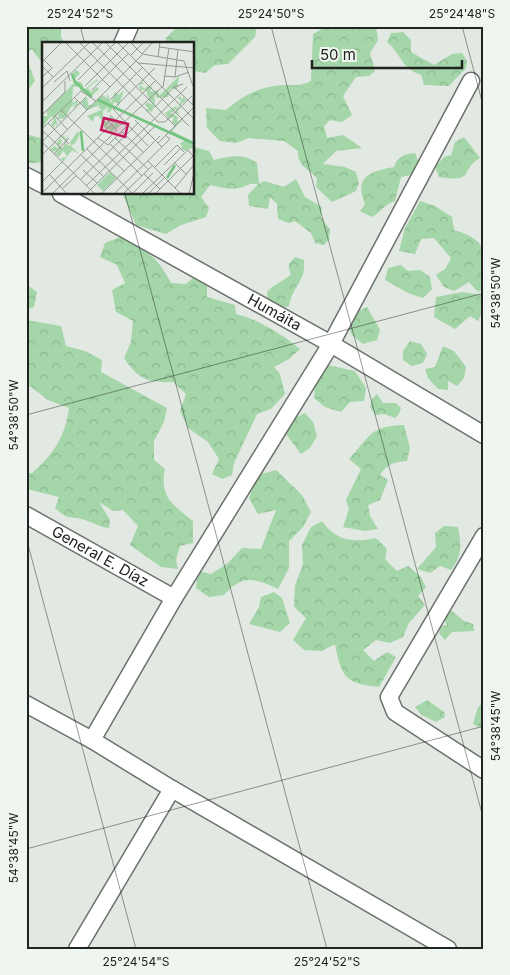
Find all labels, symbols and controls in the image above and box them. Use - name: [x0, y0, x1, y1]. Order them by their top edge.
- text: 25°24'52"S: [47, 6, 114, 21]
- text: 25°24'50"S: [238, 6, 305, 21]
- text: 25°24'48"S: [429, 6, 495, 21]
- scale bar: [312, 38, 462, 70]
- inset map: [42, 42, 195, 195]
- text: 50 m: [320, 45, 356, 64]
- text: 54°38'50"W: [488, 257, 503, 329]
- street label: Humáita: [244, 290, 305, 335]
- text: 54°38'50"W: [6, 379, 21, 451]
- street label: General E. Díaz: [48, 521, 152, 591]
- text: 54°38'45"W: [488, 691, 503, 761]
- text: 54°38'45"W: [6, 813, 21, 883]
- text: 25°24'54"S: [103, 954, 170, 969]
- text: 25°24'52"S: [294, 954, 361, 969]

